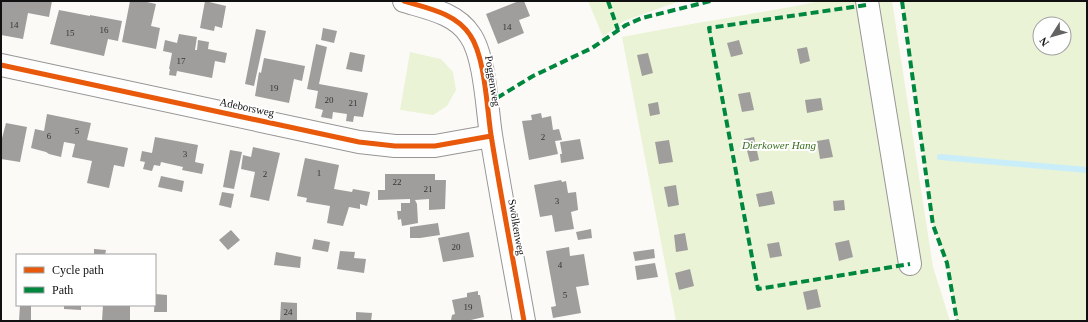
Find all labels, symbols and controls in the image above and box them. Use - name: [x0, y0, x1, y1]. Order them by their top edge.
- north arrow: [1032, 16, 1072, 56]
- house number: 14: [10, 20, 19, 30]
- house number: 14: [503, 22, 512, 32]
- house number: 16: [100, 25, 109, 35]
- house number: 15: [66, 28, 75, 38]
- text: N: [1037, 35, 1051, 49]
- street label: Poggenweg: [483, 55, 503, 108]
- house number: 17: [177, 56, 186, 66]
- house number: 19: [270, 83, 279, 93]
- street label: Adeborsweg: [219, 95, 276, 119]
- house number: 20: [325, 95, 334, 105]
- house number: 21: [349, 98, 358, 108]
- house number: 5: [75, 126, 80, 136]
- house number: 6: [47, 131, 52, 141]
- house number: 2: [541, 132, 545, 142]
- park label: Dierkower Hang: [741, 139, 817, 151]
- house number: 3: [183, 149, 188, 159]
- house number: 1: [317, 168, 321, 178]
- house number: 2: [263, 169, 267, 179]
- house number: 22: [393, 177, 402, 187]
- house number: 21: [424, 184, 433, 194]
- house number: 3: [555, 196, 560, 206]
- street label: Swölkenweg: [506, 198, 528, 257]
- house number: 20: [452, 242, 461, 252]
- legend: [16, 254, 156, 306]
- house number: 4: [558, 260, 563, 270]
- text: Cycle path: [52, 263, 104, 277]
- text: Path: [52, 283, 73, 297]
- house number: 5: [563, 290, 568, 300]
- house number: 19: [464, 302, 473, 312]
- house number: 24: [284, 307, 293, 317]

